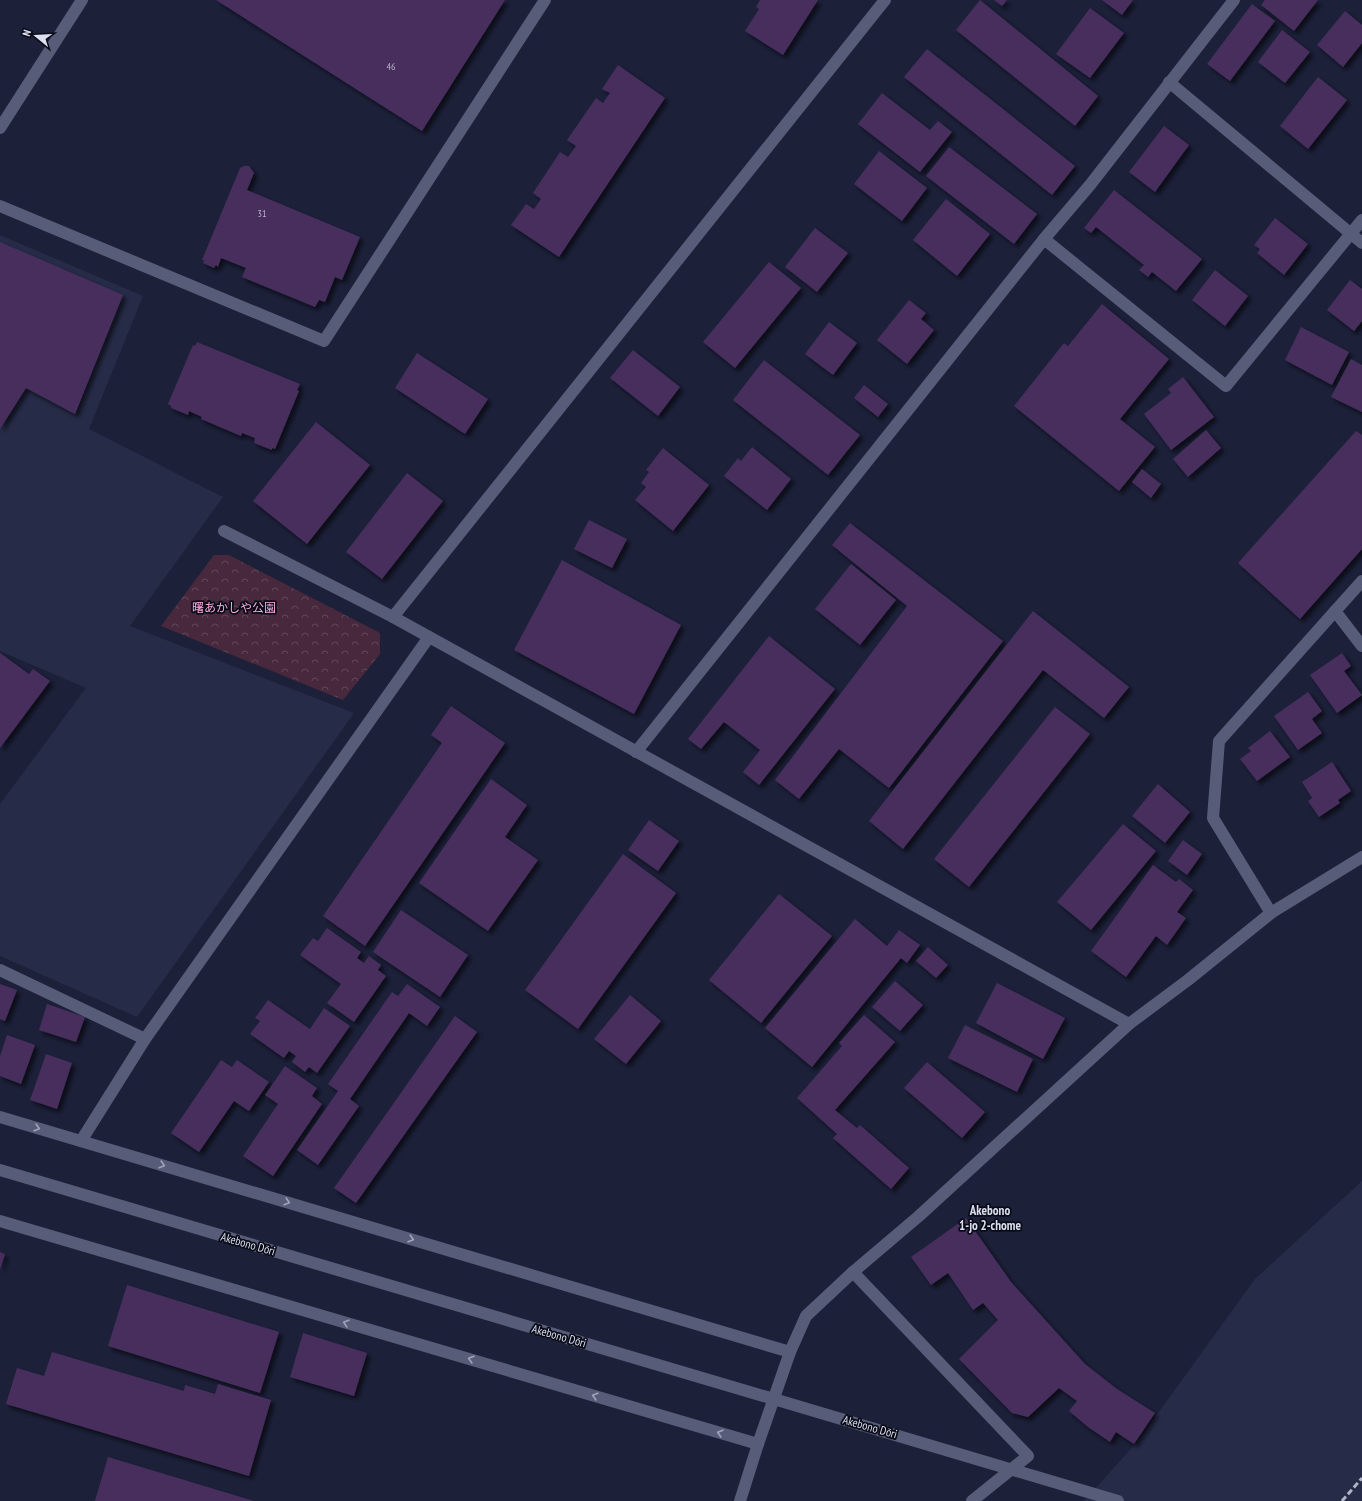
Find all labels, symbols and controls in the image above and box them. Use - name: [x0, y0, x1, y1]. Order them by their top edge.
- north arrow: [16, 16, 56, 56]
- text: N: [19, 28, 34, 38]
- house number: 46: [387, 60, 396, 73]
- house number: 31: [258, 207, 267, 220]
- park label: 曙あかしや公園: [192, 600, 276, 615]
- one-way arrow: [34, 1123, 41, 1132]
- one-way arrow: [158, 1160, 165, 1169]
- one-way arrow: [283, 1197, 290, 1206]
- district label: Akebono 1-jo 2-chome: [959, 1202, 1021, 1234]
- street label: Akebono Dōri: [219, 1229, 277, 1258]
- one-way arrow: [408, 1234, 415, 1243]
- one-way arrow: [343, 1319, 350, 1328]
- street label: Akebono Dōri: [530, 1321, 588, 1350]
- one-way arrow: [467, 1355, 474, 1364]
- one-way arrow: [592, 1392, 599, 1401]
- street label: Akebono Dōri: [841, 1412, 899, 1441]
- one-way arrow: [717, 1429, 724, 1438]

